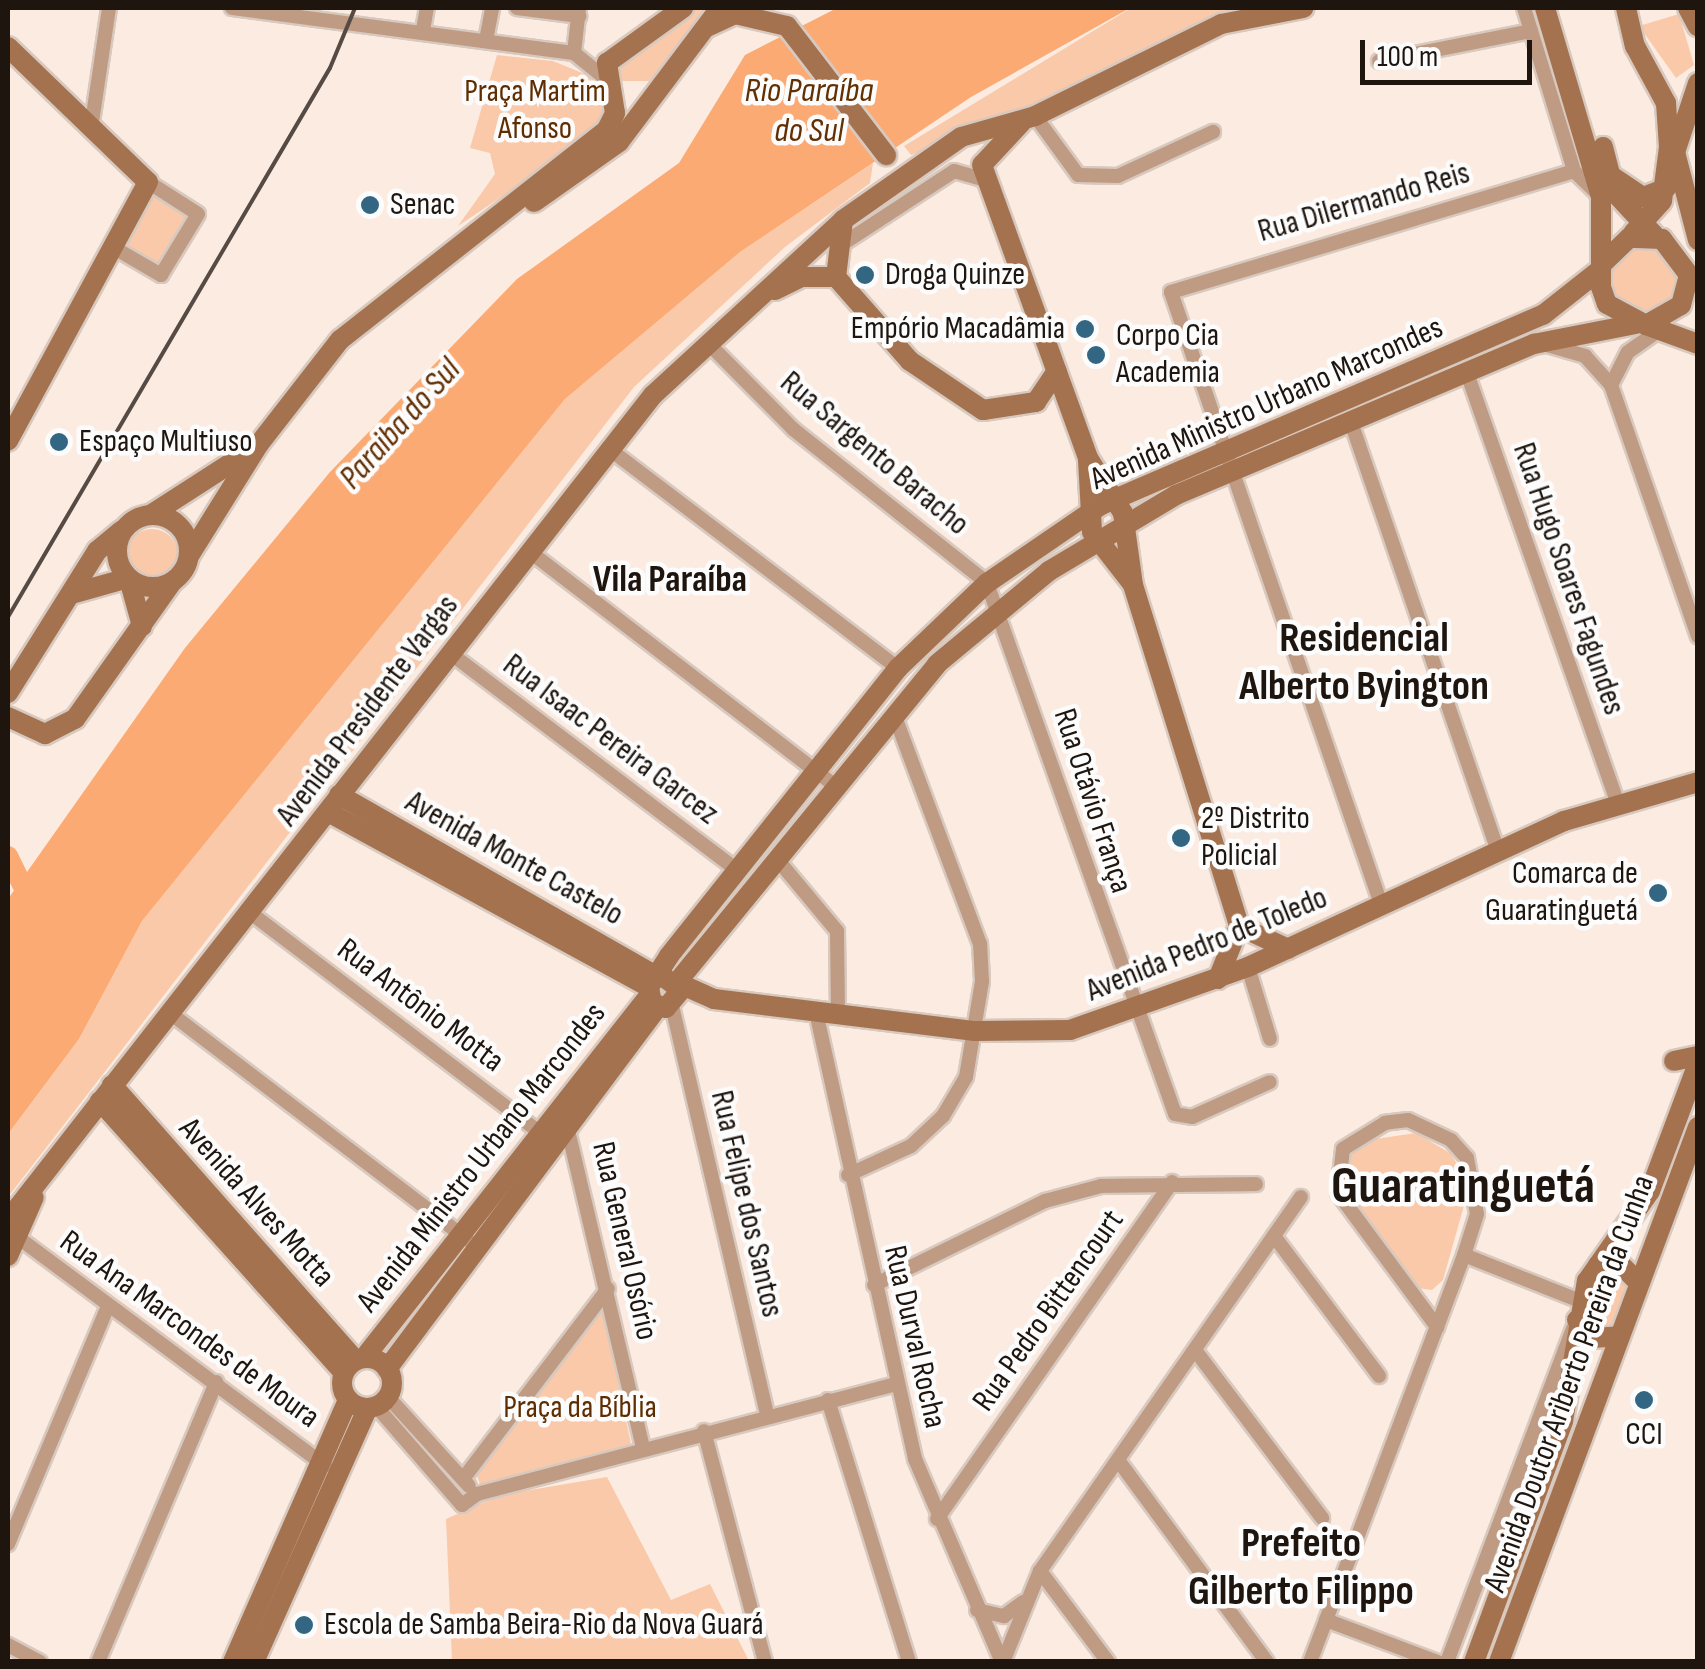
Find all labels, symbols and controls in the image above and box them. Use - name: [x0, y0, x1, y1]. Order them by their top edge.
- scale bar: [1365, 20, 1538, 82]
- text: 100 m: [1377, 39, 1438, 75]
- water label: Rio Paraíba do Sul: [745, 70, 873, 152]
- park label: Praça Martim Afonso: [464, 74, 606, 149]
- street label: Rua Dilermando Reis: [1254, 154, 1474, 252]
- place label: Senac: [390, 186, 455, 224]
- marker: Senac: [359, 194, 381, 216]
- place label: Droga Quinze: [885, 256, 1025, 294]
- marker: Droga Quinze: [854, 264, 876, 286]
- street label: Avenida Ministro Urbano Marcondes: [1085, 309, 1449, 499]
- place label: Empório Macadâmia: [851, 310, 1065, 348]
- marker: Empório Macadâmia: [1074, 318, 1096, 340]
- place label: Corpo Cia Academia: [1116, 318, 1220, 393]
- marker: Corpo Cia Academia: [1085, 344, 1107, 366]
- water label: Paraiba do Sul: [330, 350, 470, 498]
- street label: Rua Sargento Baracho: [772, 364, 976, 544]
- place label: Espaço Multiuso: [79, 423, 252, 461]
- marker: Espaço Multiuso: [48, 431, 70, 453]
- street label: Rua Hugo Soares Fagundes: [1503, 438, 1633, 720]
- district label: Vila Paraíba: [593, 557, 747, 603]
- street label: Avenida Presidente Vargas: [269, 588, 467, 834]
- district label: Residencial Alberto Byington: [1239, 614, 1489, 712]
- street label: Rua Isaac Pereira Garcez: [495, 647, 725, 833]
- street label: Rua Otávio França: [1044, 704, 1140, 898]
- street label: Avenida Monte Castelo: [399, 783, 629, 935]
- place label: 2º Distrito Policial: [1201, 801, 1310, 876]
- marker: 2º Distrito Policial: [1170, 827, 1192, 849]
- place label: Comarca de Guaratinguetá: [1485, 856, 1638, 931]
- street label: Avenida Pedro de Toledo: [1081, 879, 1333, 1011]
- marker: Comarca de Guaratinguetá: [1647, 882, 1669, 904]
- street label: Rua Antônio Motta: [329, 931, 511, 1081]
- street label: Avenida Ministro Urbano Marcondes: [349, 996, 615, 1320]
- street label: Rua Felipe dos Santos: [701, 1087, 791, 1321]
- street label: Avenida Alves Motta: [170, 1111, 342, 1295]
- street label: Rua General Osório: [583, 1138, 665, 1344]
- district label: Guaratinguetá: [1331, 1156, 1595, 1218]
- street label: Avenida Doutor Ariberto Pereira da Cunha: [1477, 1171, 1663, 1597]
- street label: Rua Pedro Bittencourt: [965, 1203, 1133, 1419]
- street label: Rua Ana Marcondes de Moura: [52, 1223, 326, 1437]
- street label: Rua Durval Rocha: [874, 1242, 954, 1432]
- park label: Praça da Bíblia: [503, 1389, 657, 1427]
- marker: CCI: [1633, 1389, 1655, 1411]
- place label: CCI: [1625, 1416, 1663, 1454]
- district label: Prefeito Gilberto Filippo: [1188, 1519, 1414, 1618]
- place label: Escola de Samba Beira-Rio da Nova Guará: [324, 1606, 764, 1644]
- marker: Escola de Samba Beira-Rio da Nova Guará: [293, 1614, 315, 1636]

